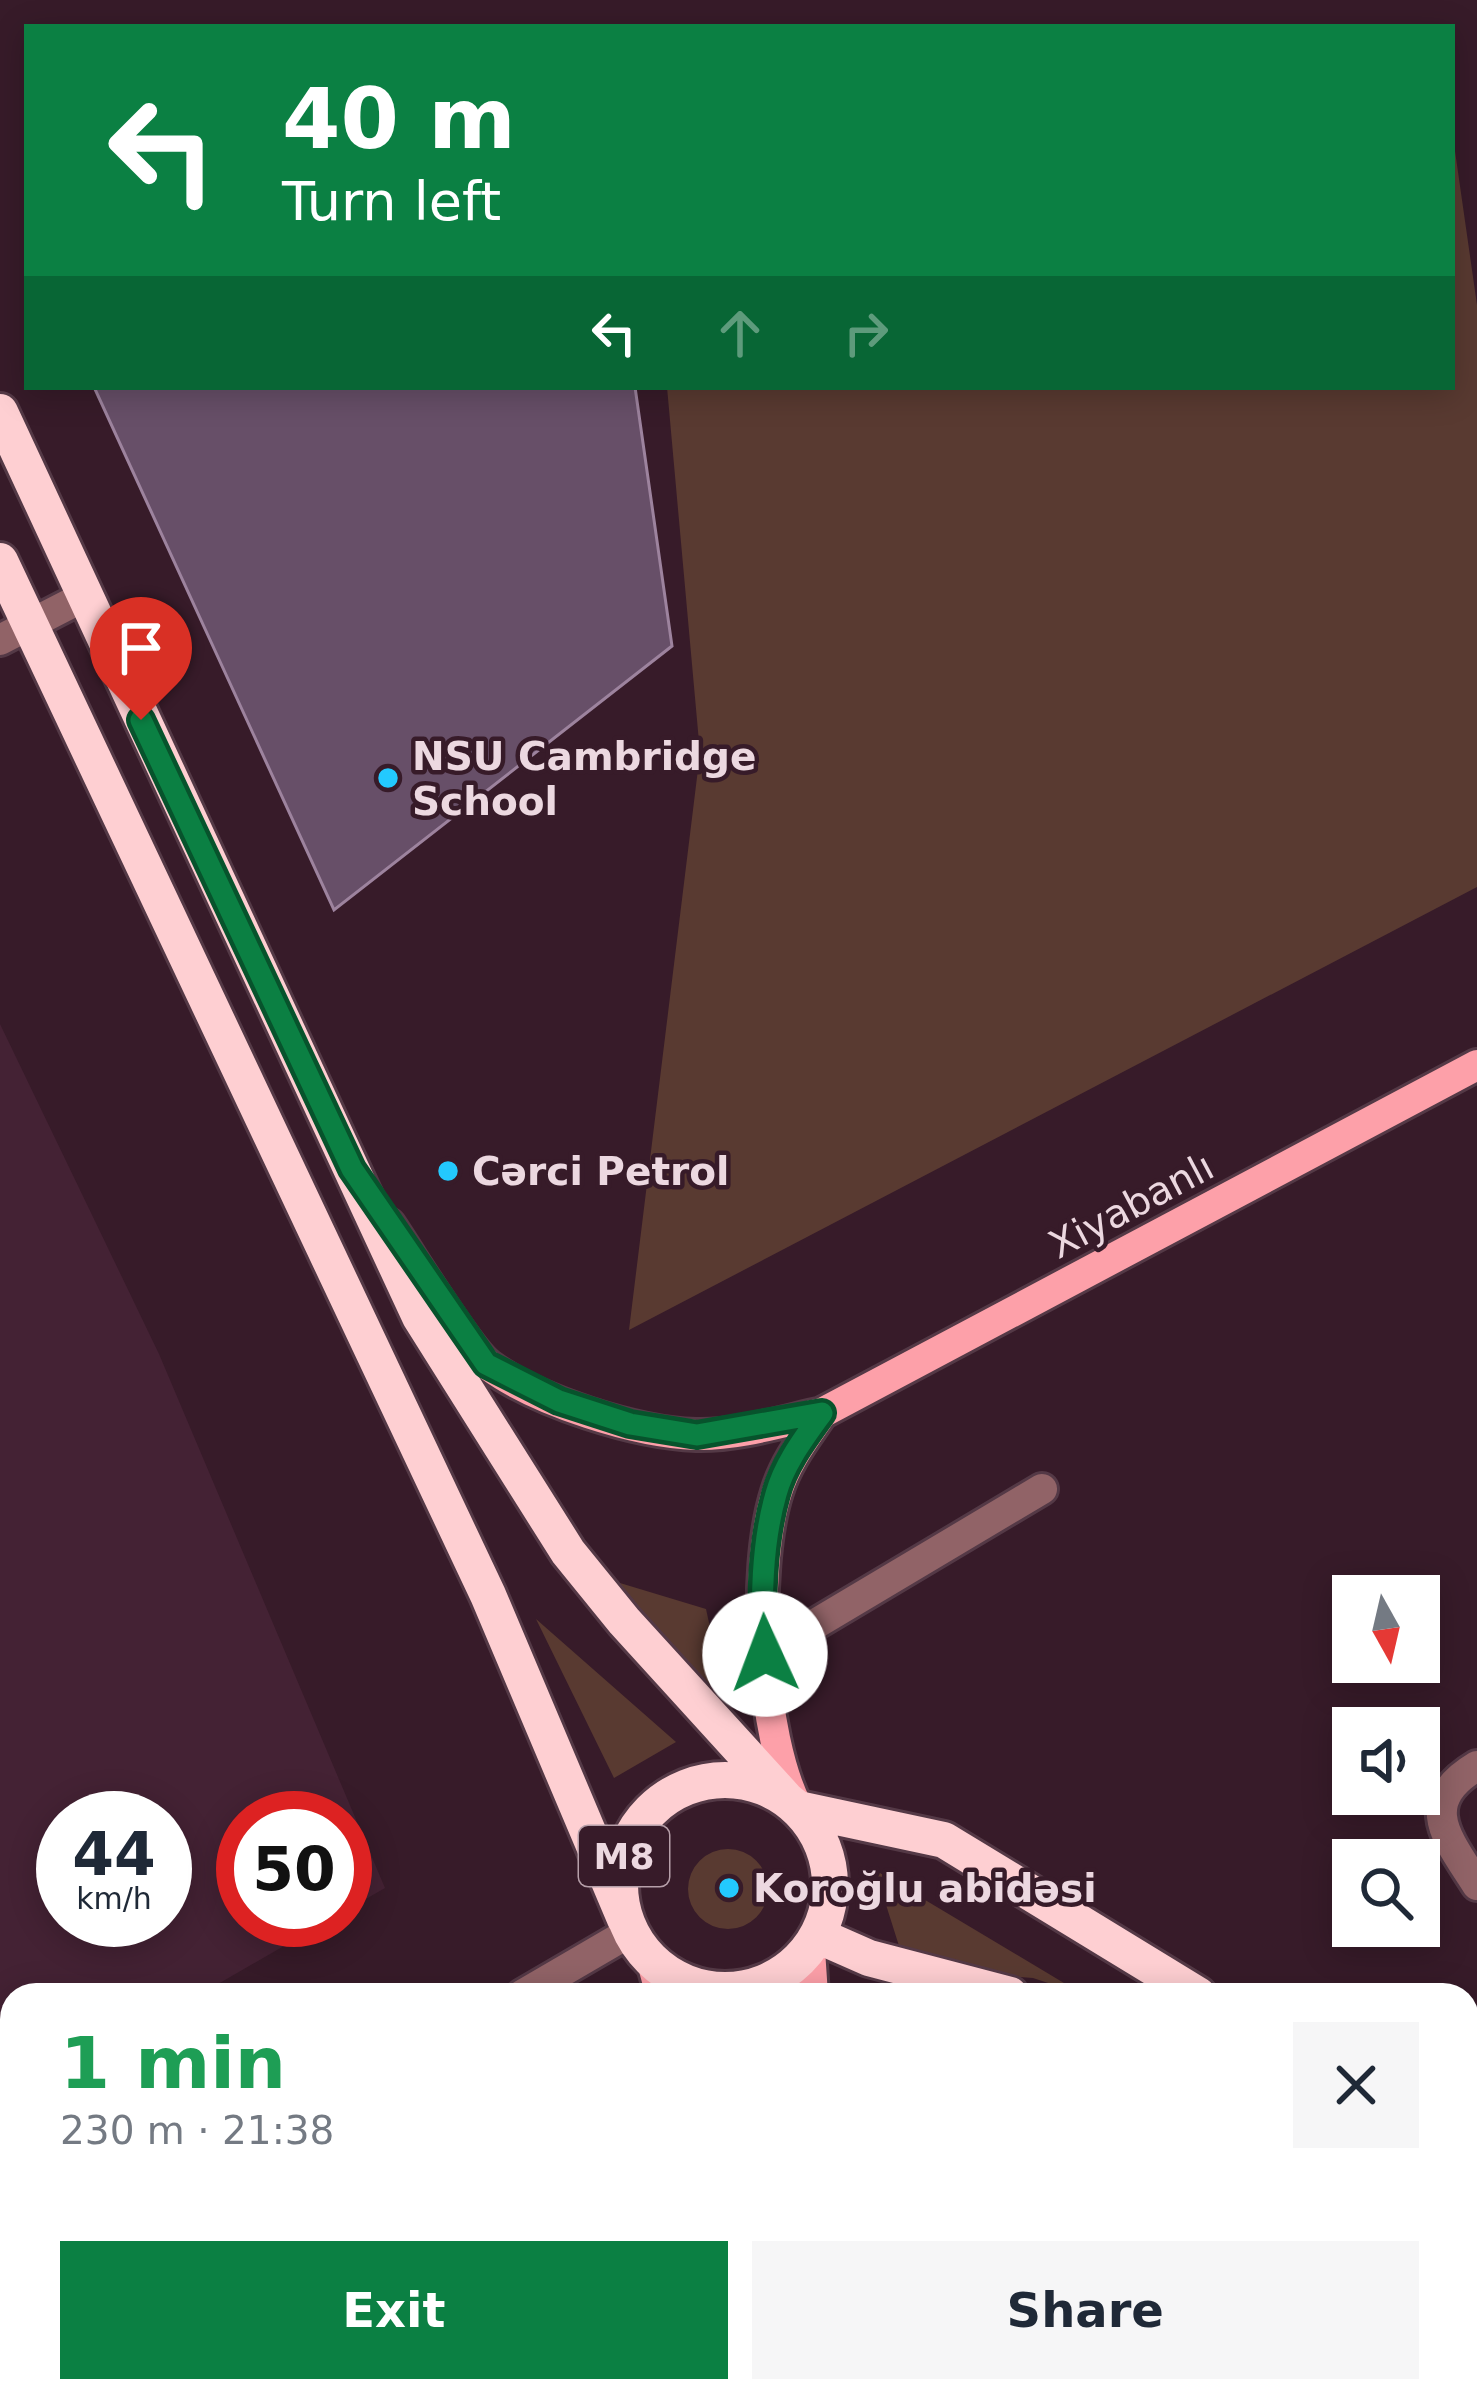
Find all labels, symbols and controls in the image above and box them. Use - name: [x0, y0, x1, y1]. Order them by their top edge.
- text: 40 m: [282, 70, 516, 168]
- icon: left: [84, 72, 240, 228]
- text: Turn left: [282, 170, 501, 233]
- icon: left: [581, 300, 647, 366]
- icon: ahead: [707, 300, 773, 366]
- icon: right: [833, 300, 899, 366]
- pin: [90, 597, 192, 720]
- icon: arrive: [108, 615, 174, 681]
- place label: NSU Cambridge School: [412, 734, 756, 824]
- marker: NSU Cambridge School: [375, 765, 401, 791]
- street label: Xiyabanlı: [1041, 1143, 1221, 1267]
- place label: Cərci Petrol: [472, 1149, 729, 1194]
- marker: Cərci Petrol: [435, 1158, 461, 1184]
- north arrow: [1332, 1575, 1440, 1683]
- map controls: [1332, 1575, 1440, 1947]
- position arrow: [702, 1591, 828, 1717]
- button: sound: [1332, 1707, 1440, 1815]
- speed limit sign: 50: [216, 1791, 372, 1947]
- text: 44: [72, 1819, 156, 1889]
- road number: M8: [579, 1826, 669, 1886]
- button: search: [1332, 1839, 1440, 1947]
- place label: Koroğlu abidəsi: [753, 1866, 1097, 1911]
- marker: Koroğlu abidəsi: [716, 1875, 742, 1901]
- text: km/h: [76, 1881, 152, 1916]
- text: 1 min: [60, 2021, 286, 2105]
- button: close: [1293, 2022, 1419, 2148]
- text: 230 m · 21:38: [60, 2108, 334, 2153]
- button: Exit: [60, 2241, 728, 2379]
- button: Share: [752, 2241, 1419, 2379]

